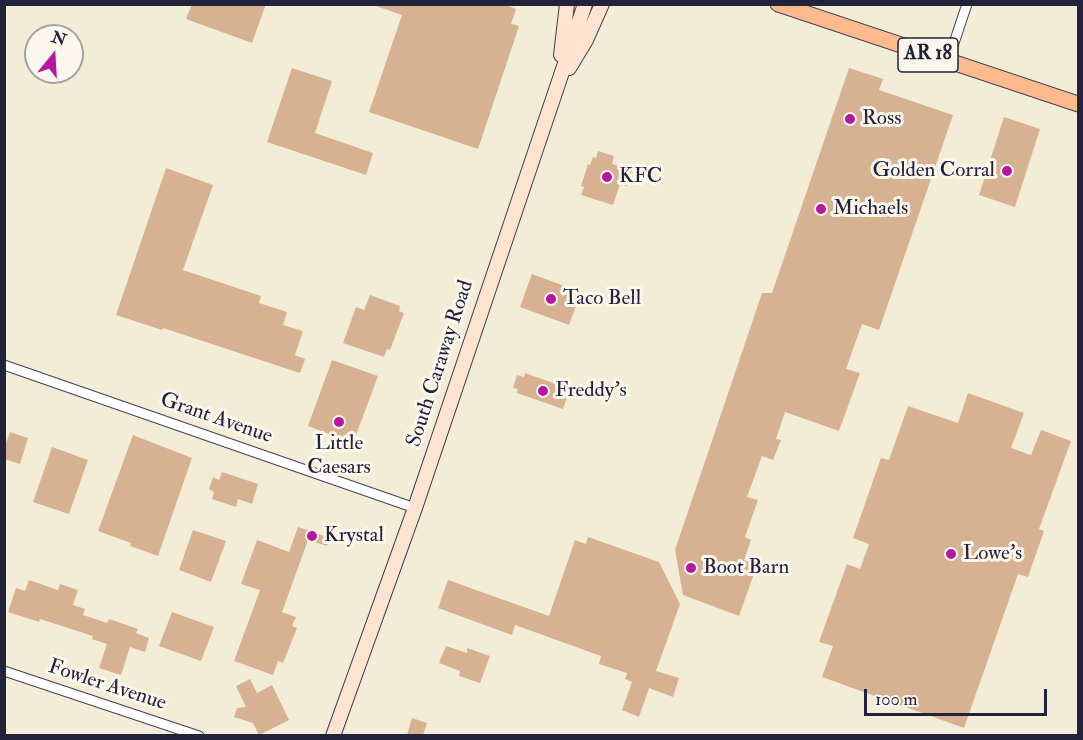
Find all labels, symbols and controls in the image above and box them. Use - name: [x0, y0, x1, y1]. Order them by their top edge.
- north arrow: [24, 24, 84, 84]
- text: N: [49, 27, 69, 51]
- road number: AR 18: [898, 38, 958, 72]
- place label: Ross: [862, 106, 901, 132]
- marker: Ross: [843, 112, 857, 126]
- place label: Golden Corral: [873, 158, 995, 184]
- place label: KFC: [619, 164, 662, 190]
- marker: Golden Corral: [1000, 164, 1014, 178]
- marker: KFC: [600, 170, 614, 184]
- place label: Michaels: [833, 196, 908, 222]
- marker: Michaels: [814, 202, 828, 216]
- street label: South Caraway Road: [402, 277, 480, 451]
- place label: Taco Bell: [563, 286, 641, 312]
- marker: Taco Bell: [544, 292, 558, 306]
- place label: Freddy's: [555, 378, 627, 404]
- marker: Freddy's: [536, 384, 550, 398]
- street label: Grant Avenue: [157, 388, 275, 450]
- marker: Little Caesars: [332, 415, 346, 429]
- place label: Little Caesars: [307, 431, 371, 481]
- place label: Krystal: [324, 523, 384, 549]
- marker: Krystal: [305, 529, 319, 543]
- place label: Lowe's: [963, 541, 1022, 567]
- marker: Lowe's: [944, 547, 958, 561]
- place label: Boot Barn: [703, 555, 789, 581]
- marker: Boot Barn: [684, 561, 698, 575]
- street label: Fowler Avenue: [45, 655, 169, 717]
- scale bar: [867, 677, 1050, 715]
- text: 100 m: [875, 688, 918, 711]

